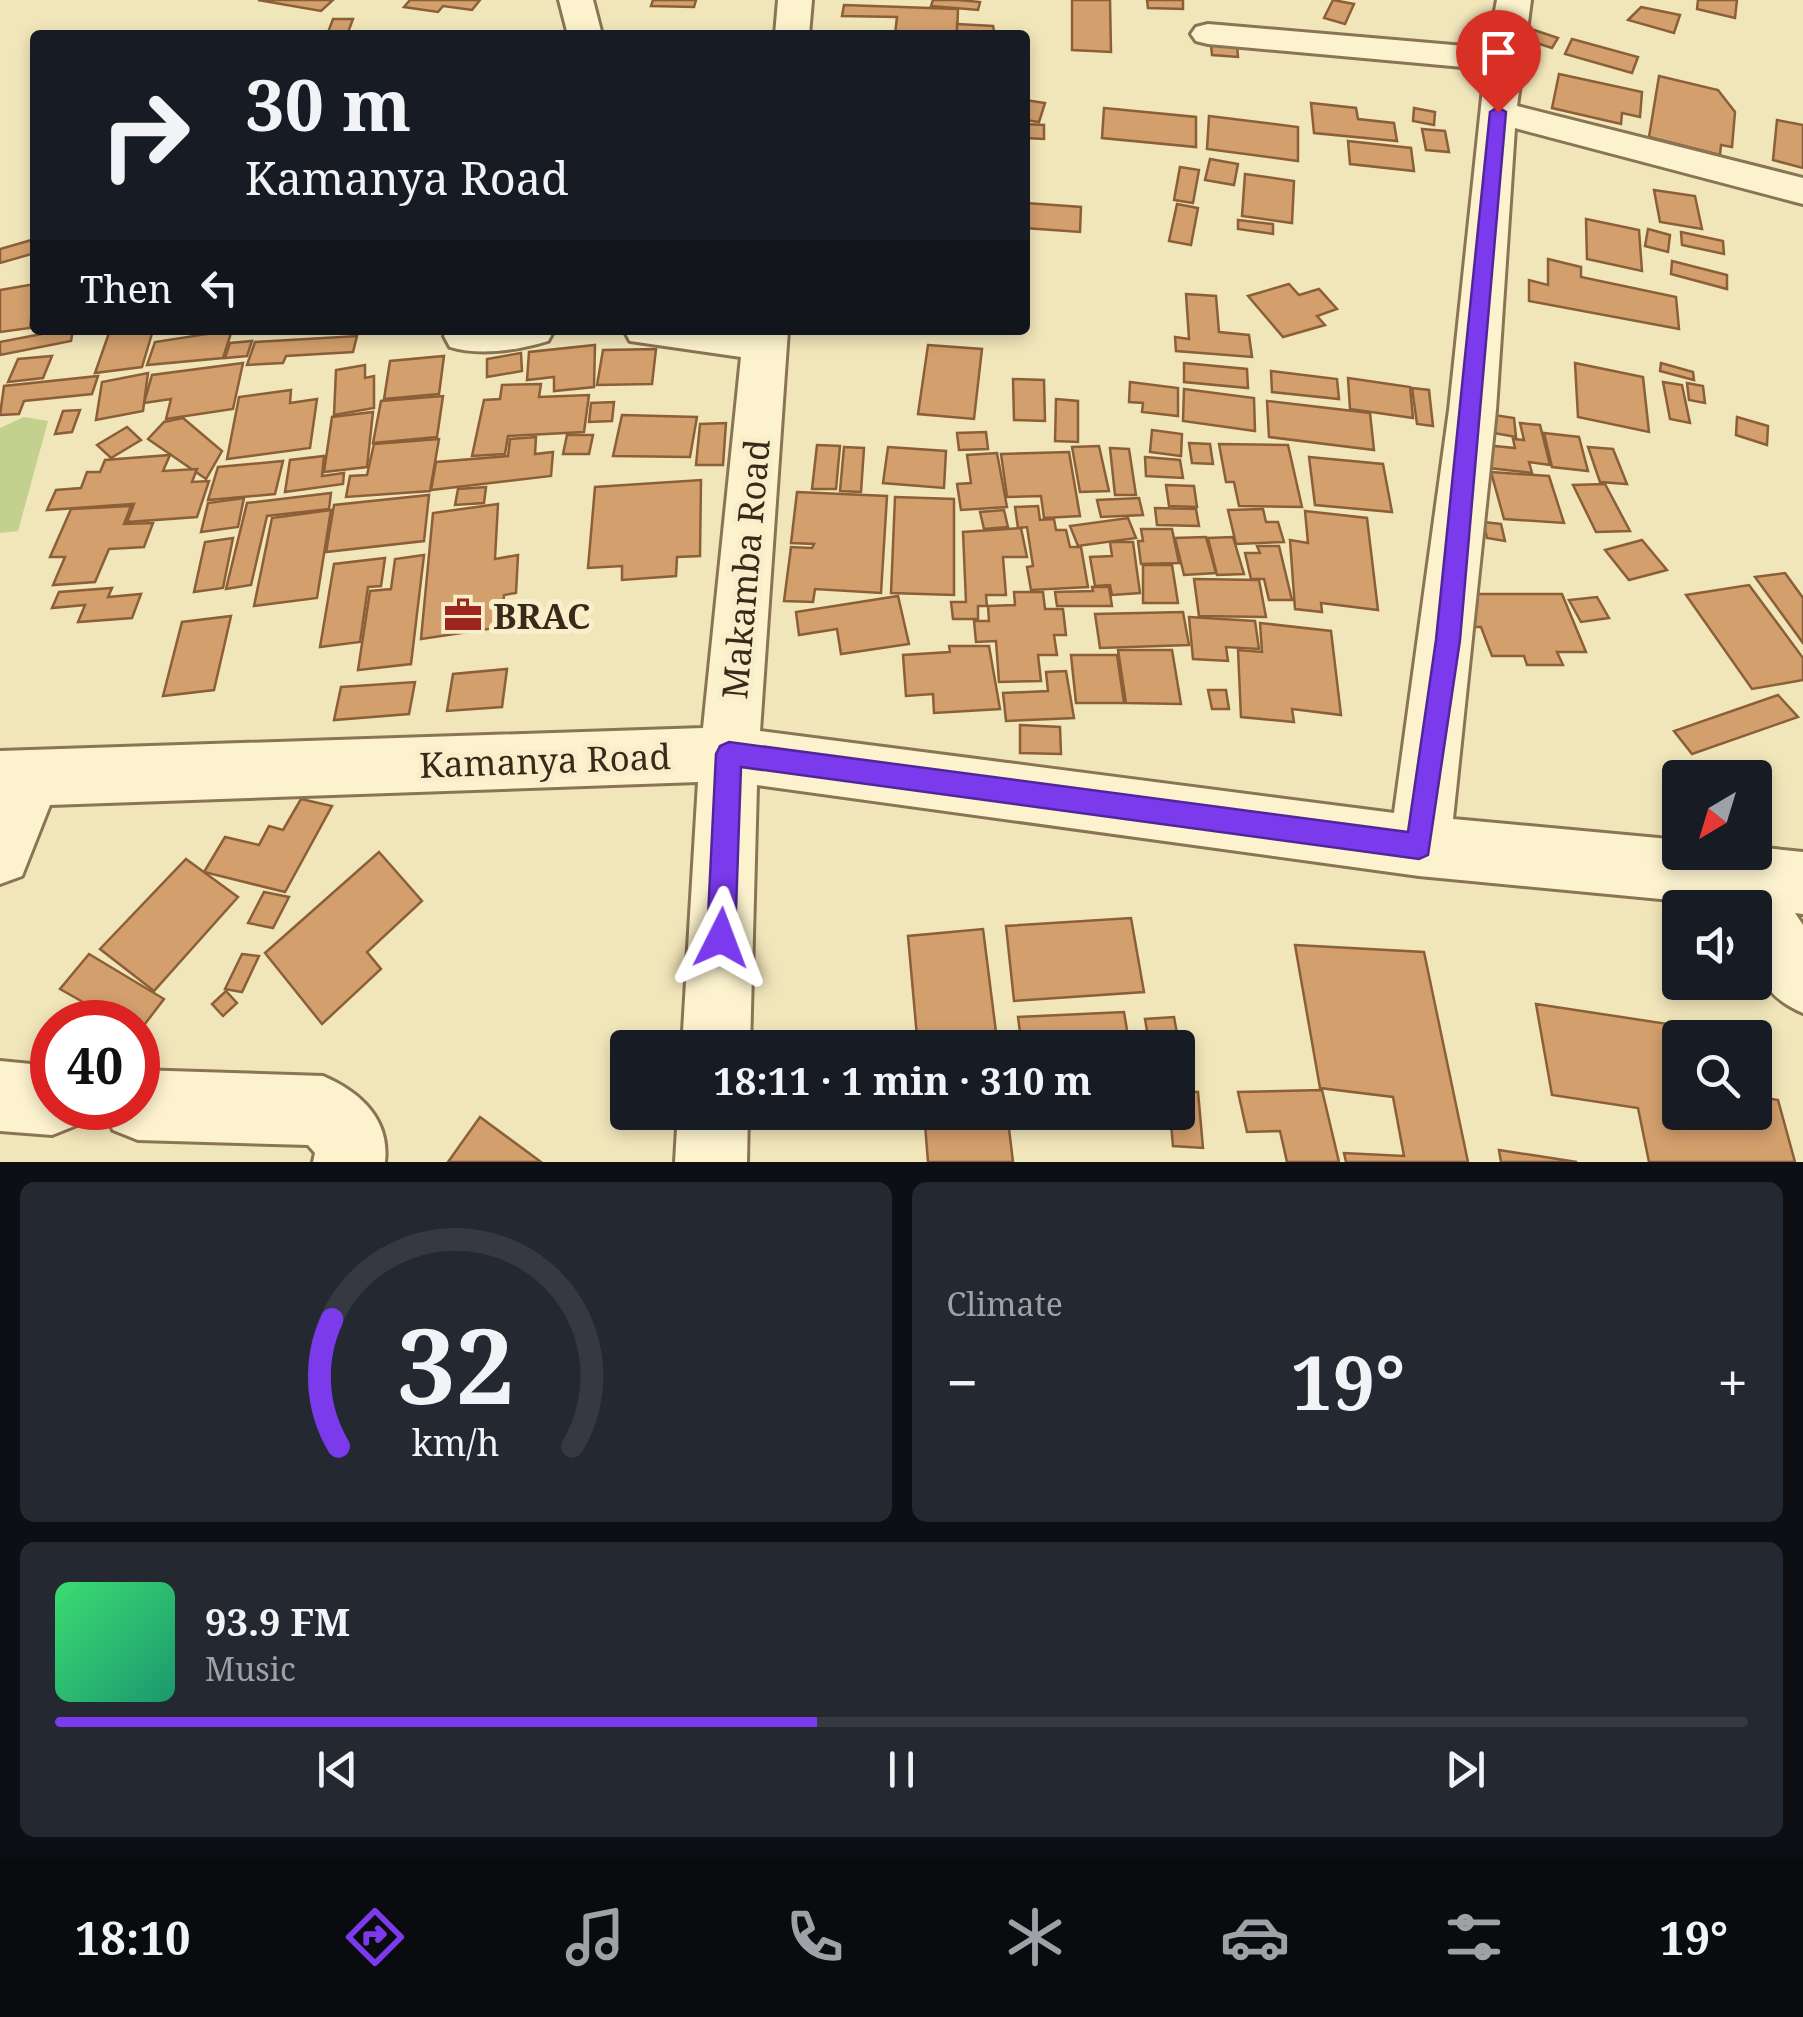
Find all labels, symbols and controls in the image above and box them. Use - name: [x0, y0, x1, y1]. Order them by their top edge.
- pin: [1456, 10, 1541, 113]
- icon: arrive: [1471, 25, 1526, 80]
- text: 30 m: [245, 56, 411, 152]
- icon: right: [80, 70, 210, 200]
- text: Kamanya Road: [245, 147, 569, 208]
- icon: left: [192, 260, 247, 315]
- text: Then: [80, 262, 172, 314]
- street label: Makamba Road: [710, 437, 780, 701]
- place label: BRAC: [493, 592, 591, 639]
- office icon: BRAC: [442, 594, 484, 636]
- street label: Kamanya Road: [418, 732, 672, 788]
- north arrow: [1662, 760, 1772, 870]
- map controls: [1662, 760, 1772, 1130]
- position arrow: [669, 886, 773, 990]
- button: sound: [1662, 890, 1772, 1000]
- speed limit sign: 40: [30, 1000, 160, 1130]
- button: search: [1662, 1020, 1772, 1130]
- text: 18:11 · 1 min · 310 m: [713, 1054, 1092, 1106]
- text: Climate: [947, 1282, 1063, 1325]
- text: 32: [397, 1293, 515, 1434]
- text: 19°: [1290, 1330, 1405, 1432]
- text: −: [947, 1344, 978, 1419]
- text: +: [1717, 1344, 1748, 1419]
- text: km/h: [412, 1418, 500, 1466]
- text: 93.9 FM: [205, 1595, 350, 1647]
- text: Music: [205, 1647, 296, 1690]
- icon: previous: [310, 1742, 365, 1797]
- icon: pause: [874, 1742, 929, 1797]
- icon: next: [1438, 1742, 1493, 1797]
- icon: directions: [340, 1902, 410, 1972]
- icon: music: [560, 1902, 630, 1972]
- icon: phone: [780, 1902, 850, 1972]
- icon: climate: [1000, 1902, 1070, 1972]
- icon: car: [1220, 1902, 1290, 1972]
- icon: filters: [1439, 1902, 1509, 1972]
- text: 18:10: [75, 1907, 190, 1968]
- text: 19°: [1659, 1907, 1728, 1968]

